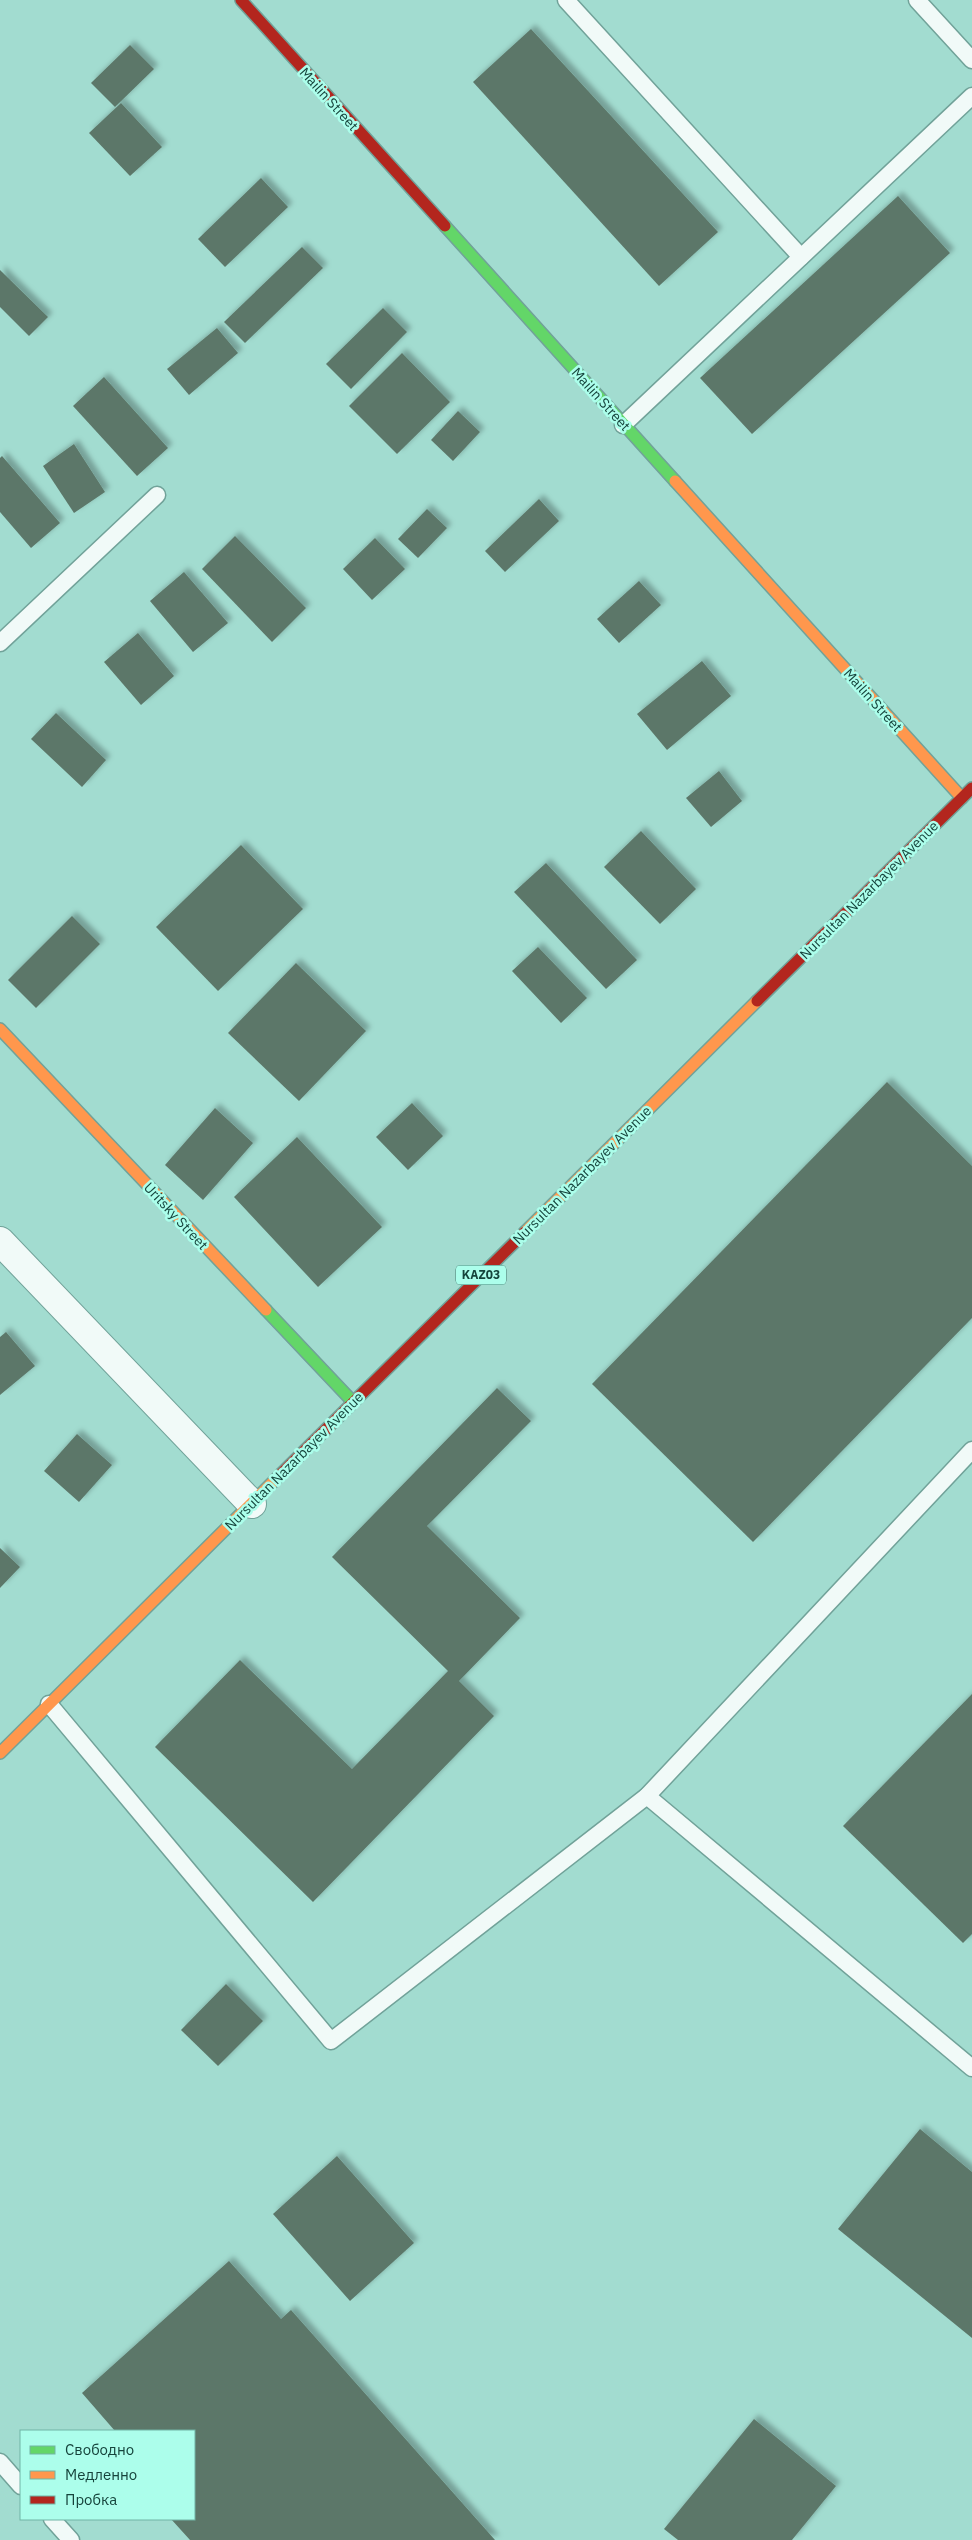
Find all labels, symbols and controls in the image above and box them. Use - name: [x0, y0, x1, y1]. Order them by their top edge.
- street label: Mailin Street: [296, 64, 362, 135]
- street label: Mailin Street: [568, 364, 634, 435]
- street label: Mailin Street: [840, 665, 906, 736]
- street label: Nursultan Nazarbayev Avenue: [796, 817, 942, 963]
- street label: Nursultan Nazarbayev Avenue: [509, 1102, 655, 1248]
- street label: Uritsky Street: [140, 1178, 212, 1254]
- road number: KАZ03: [456, 1266, 506, 1284]
- street label: Nursultan Nazarbayev Avenue: [221, 1388, 367, 1534]
- legend: [20, 2430, 195, 2520]
- text: Свободно: [65, 2440, 134, 2459]
- text: Медленно: [65, 2465, 137, 2484]
- text: Пробка: [65, 2490, 117, 2509]

